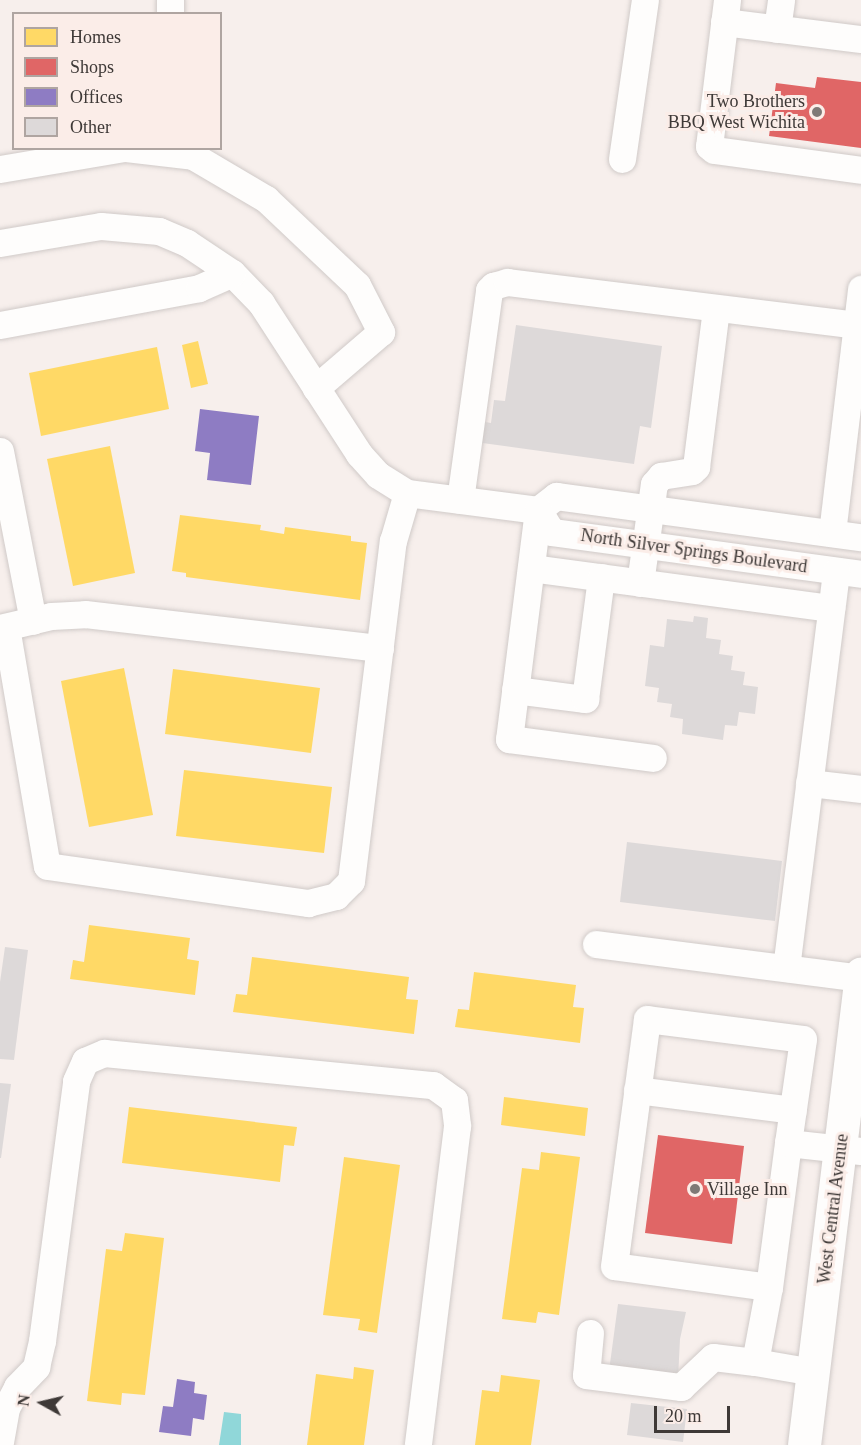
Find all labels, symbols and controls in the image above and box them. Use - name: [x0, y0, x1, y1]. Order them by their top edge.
- legend: [12, 12, 222, 150]
- text: Homes: [70, 27, 121, 47]
- text: Shops: [70, 57, 114, 77]
- text: Offices: [70, 87, 123, 107]
- place label: Two Brothers BBQ West Wichita: [667, 91, 805, 134]
- marker: Two Brothers BBQ West Wichita: [810, 105, 824, 119]
- text: Other: [70, 117, 111, 137]
- street label: North Silver Springs Boulevard: [579, 524, 809, 578]
- street label: West Central Avenue: [813, 1132, 853, 1286]
- place label: Village Inn: [707, 1178, 787, 1200]
- marker: Village Inn: [688, 1182, 702, 1196]
- north arrow: [12, 1373, 72, 1433]
- text: N: [14, 1394, 33, 1407]
- scale bar: [657, 1394, 734, 1432]
- text: 20 m: [665, 1406, 702, 1426]

